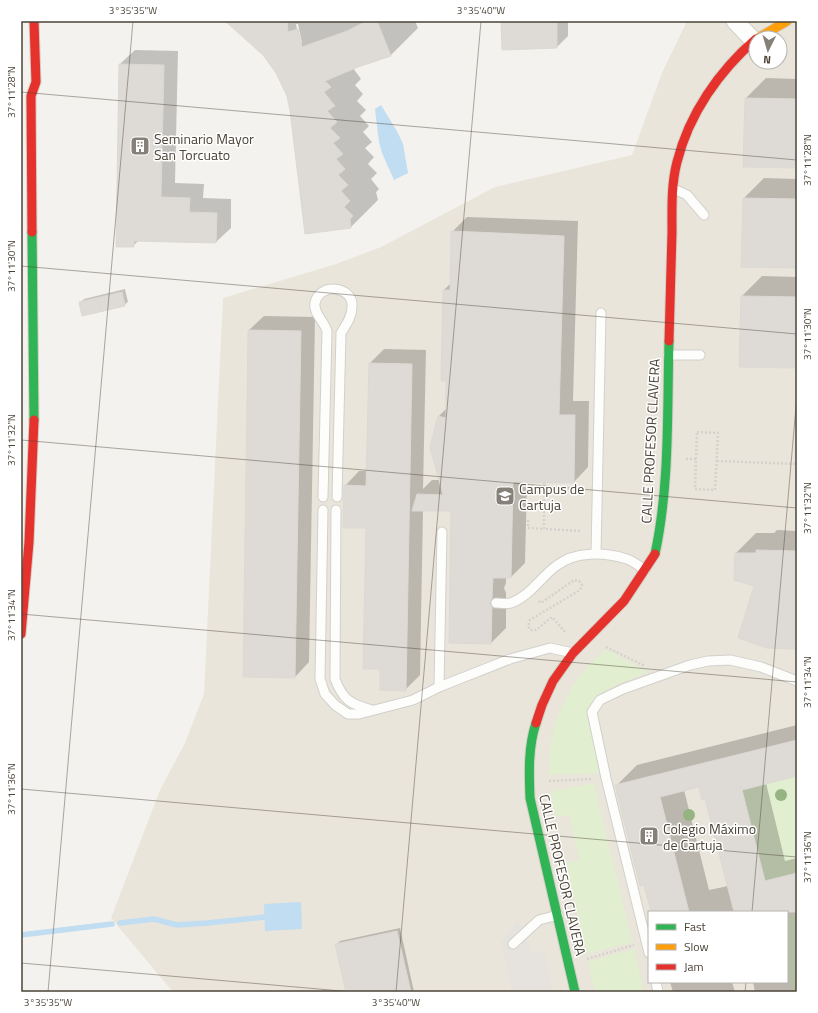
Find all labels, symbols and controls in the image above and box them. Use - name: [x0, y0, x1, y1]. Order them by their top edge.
- text: 3°35'35"W: [109, 3, 157, 18]
- text: 3°35'40"W: [457, 3, 505, 18]
- north arrow: [748, 30, 788, 70]
- text: N: [763, 52, 772, 68]
- text: 37°11'28"N: [4, 66, 19, 118]
- place label: Seminario Mayor San Torcuato: [154, 128, 254, 165]
- text: 37°11'28"N: [800, 134, 815, 186]
- building icon: Seminario Mayor San Torcuato: [129, 135, 151, 157]
- text: 37°11'30"N: [4, 240, 19, 292]
- text: 37°11'30"N: [800, 308, 815, 360]
- street label: CALLE PROFESOR CLAVERA: [635, 357, 665, 524]
- text: 37°11'32"N: [4, 414, 19, 466]
- place label: Campus de Cartuja: [519, 478, 584, 515]
- text: 37°11'32"N: [800, 482, 815, 534]
- school or university icon: Campus de Cartuja: [494, 485, 516, 507]
- text: 37°11'34"N: [4, 589, 19, 641]
- text: 37°11'34"N: [800, 656, 815, 708]
- text: 37°11'36"N: [4, 763, 19, 815]
- street label: CALLE PROFESOR CLAVERA: [534, 792, 592, 958]
- place label: Colegio Máximo de Cartuja: [663, 818, 756, 855]
- building icon: Colegio Máximo de Cartuja: [638, 825, 660, 847]
- text: 37°11'36"N: [800, 831, 815, 883]
- legend: [648, 911, 788, 983]
- text: Fast: [684, 917, 707, 936]
- text: Slow: [684, 937, 709, 956]
- text: Jam: [684, 957, 704, 976]
- text: 3°35'35"W: [24, 995, 72, 1010]
- text: 3°35'40"W: [372, 995, 420, 1010]

